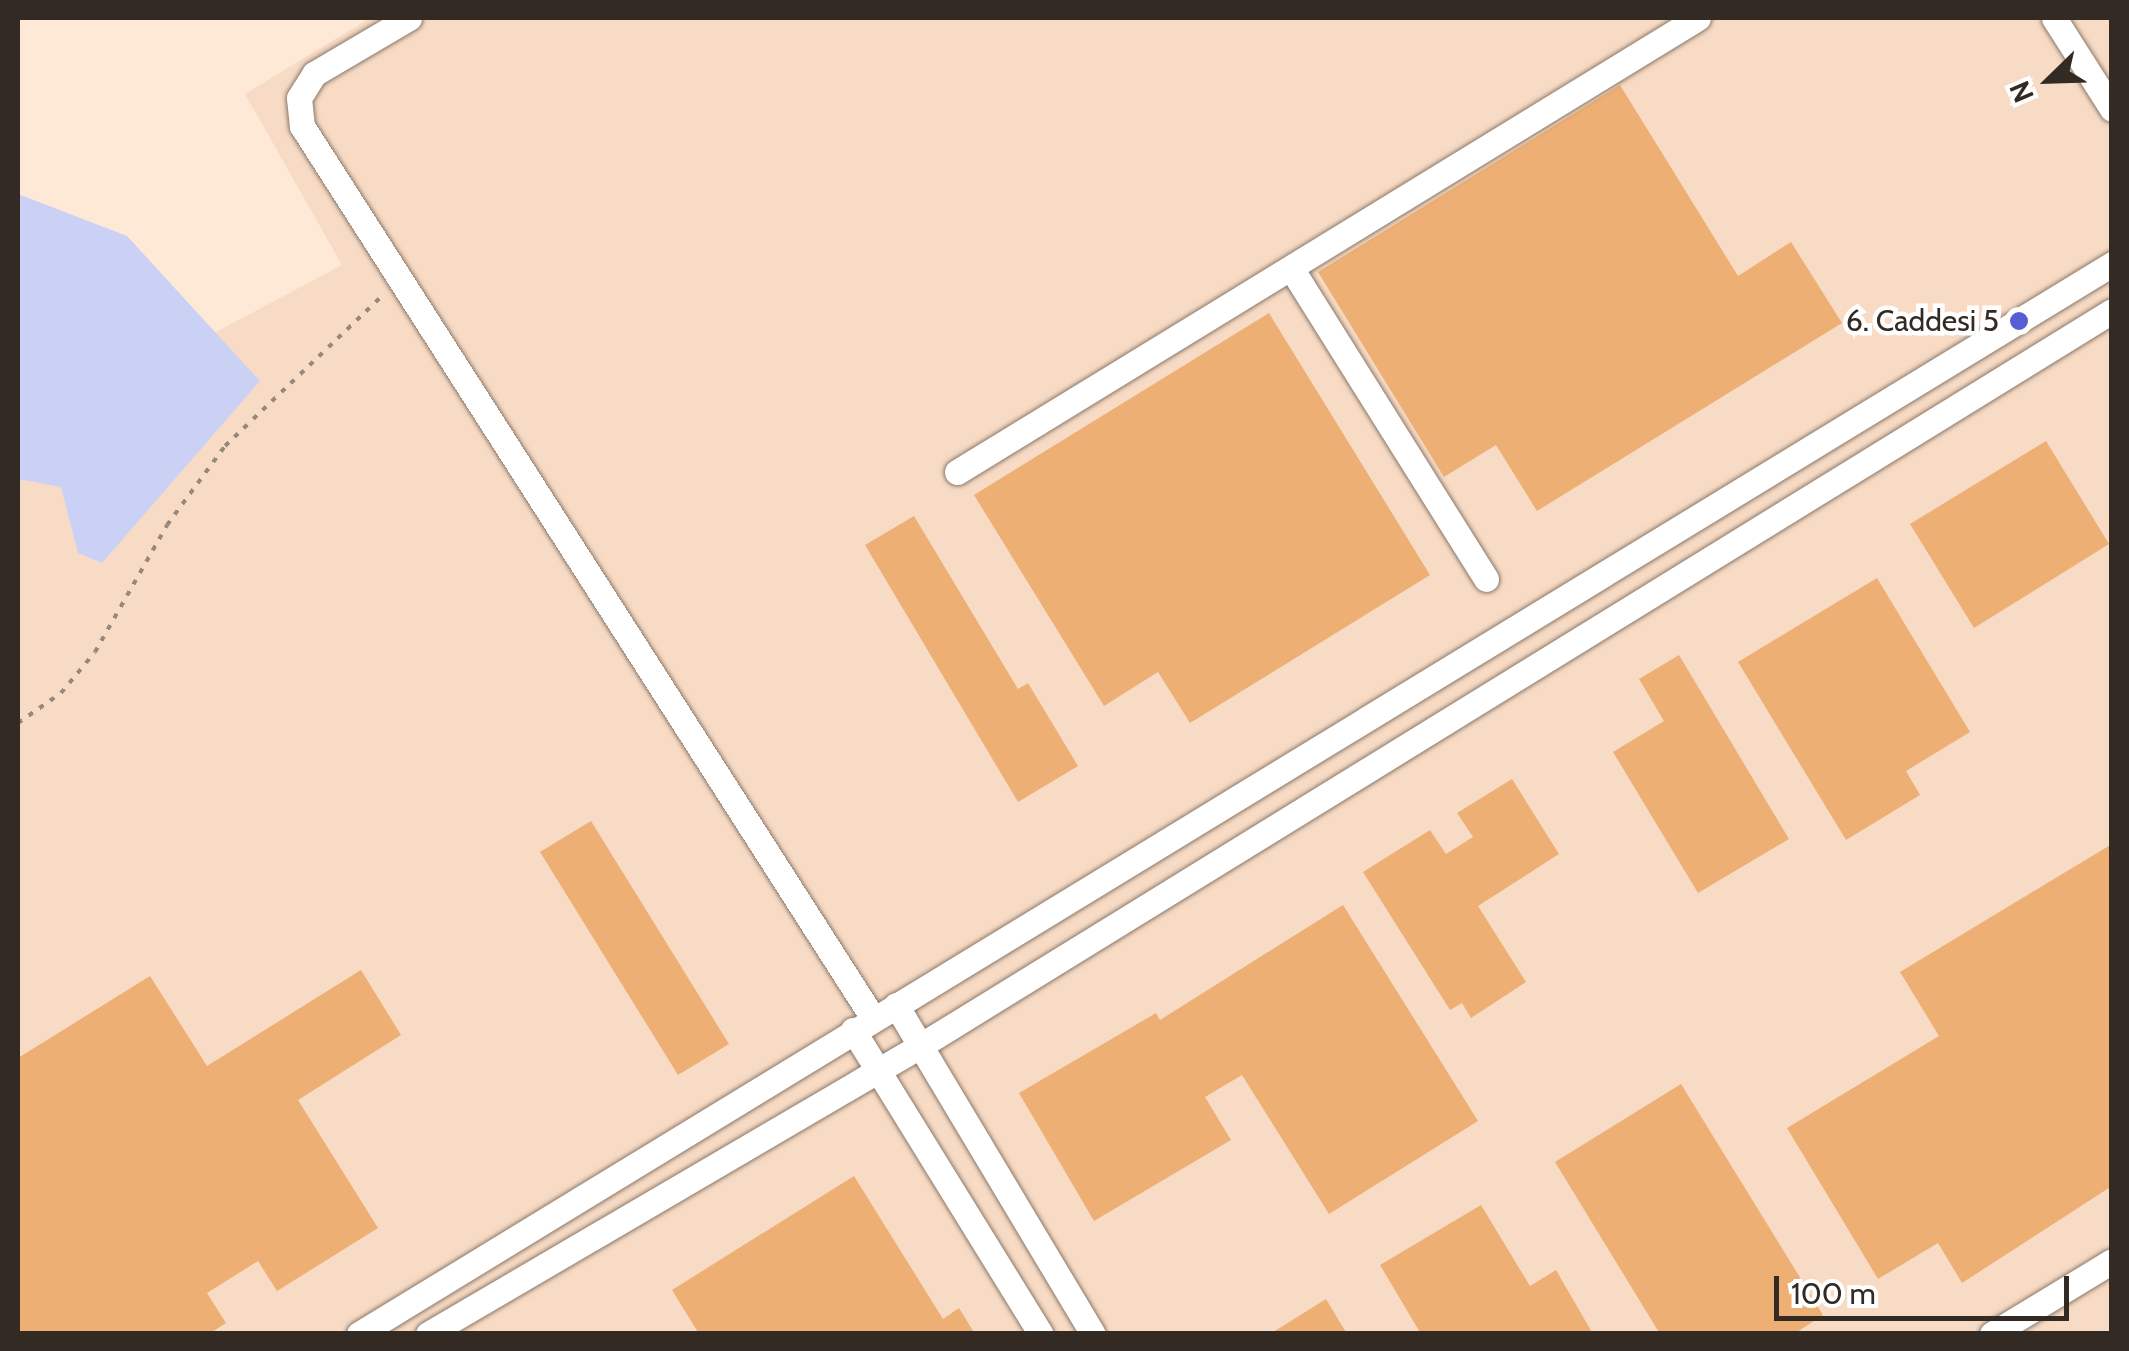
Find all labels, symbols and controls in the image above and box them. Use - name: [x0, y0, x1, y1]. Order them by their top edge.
- north arrow: [1999, 30, 2099, 130]
- text: N: [2002, 76, 2041, 107]
- place label: 6. Caddesi 5: [1846, 303, 1999, 339]
- marker: 6. Caddesi 5: [2008, 310, 2030, 332]
- scale bar: [1779, 1256, 2074, 1318]
- text: 100 m: [1791, 1275, 1876, 1312]

